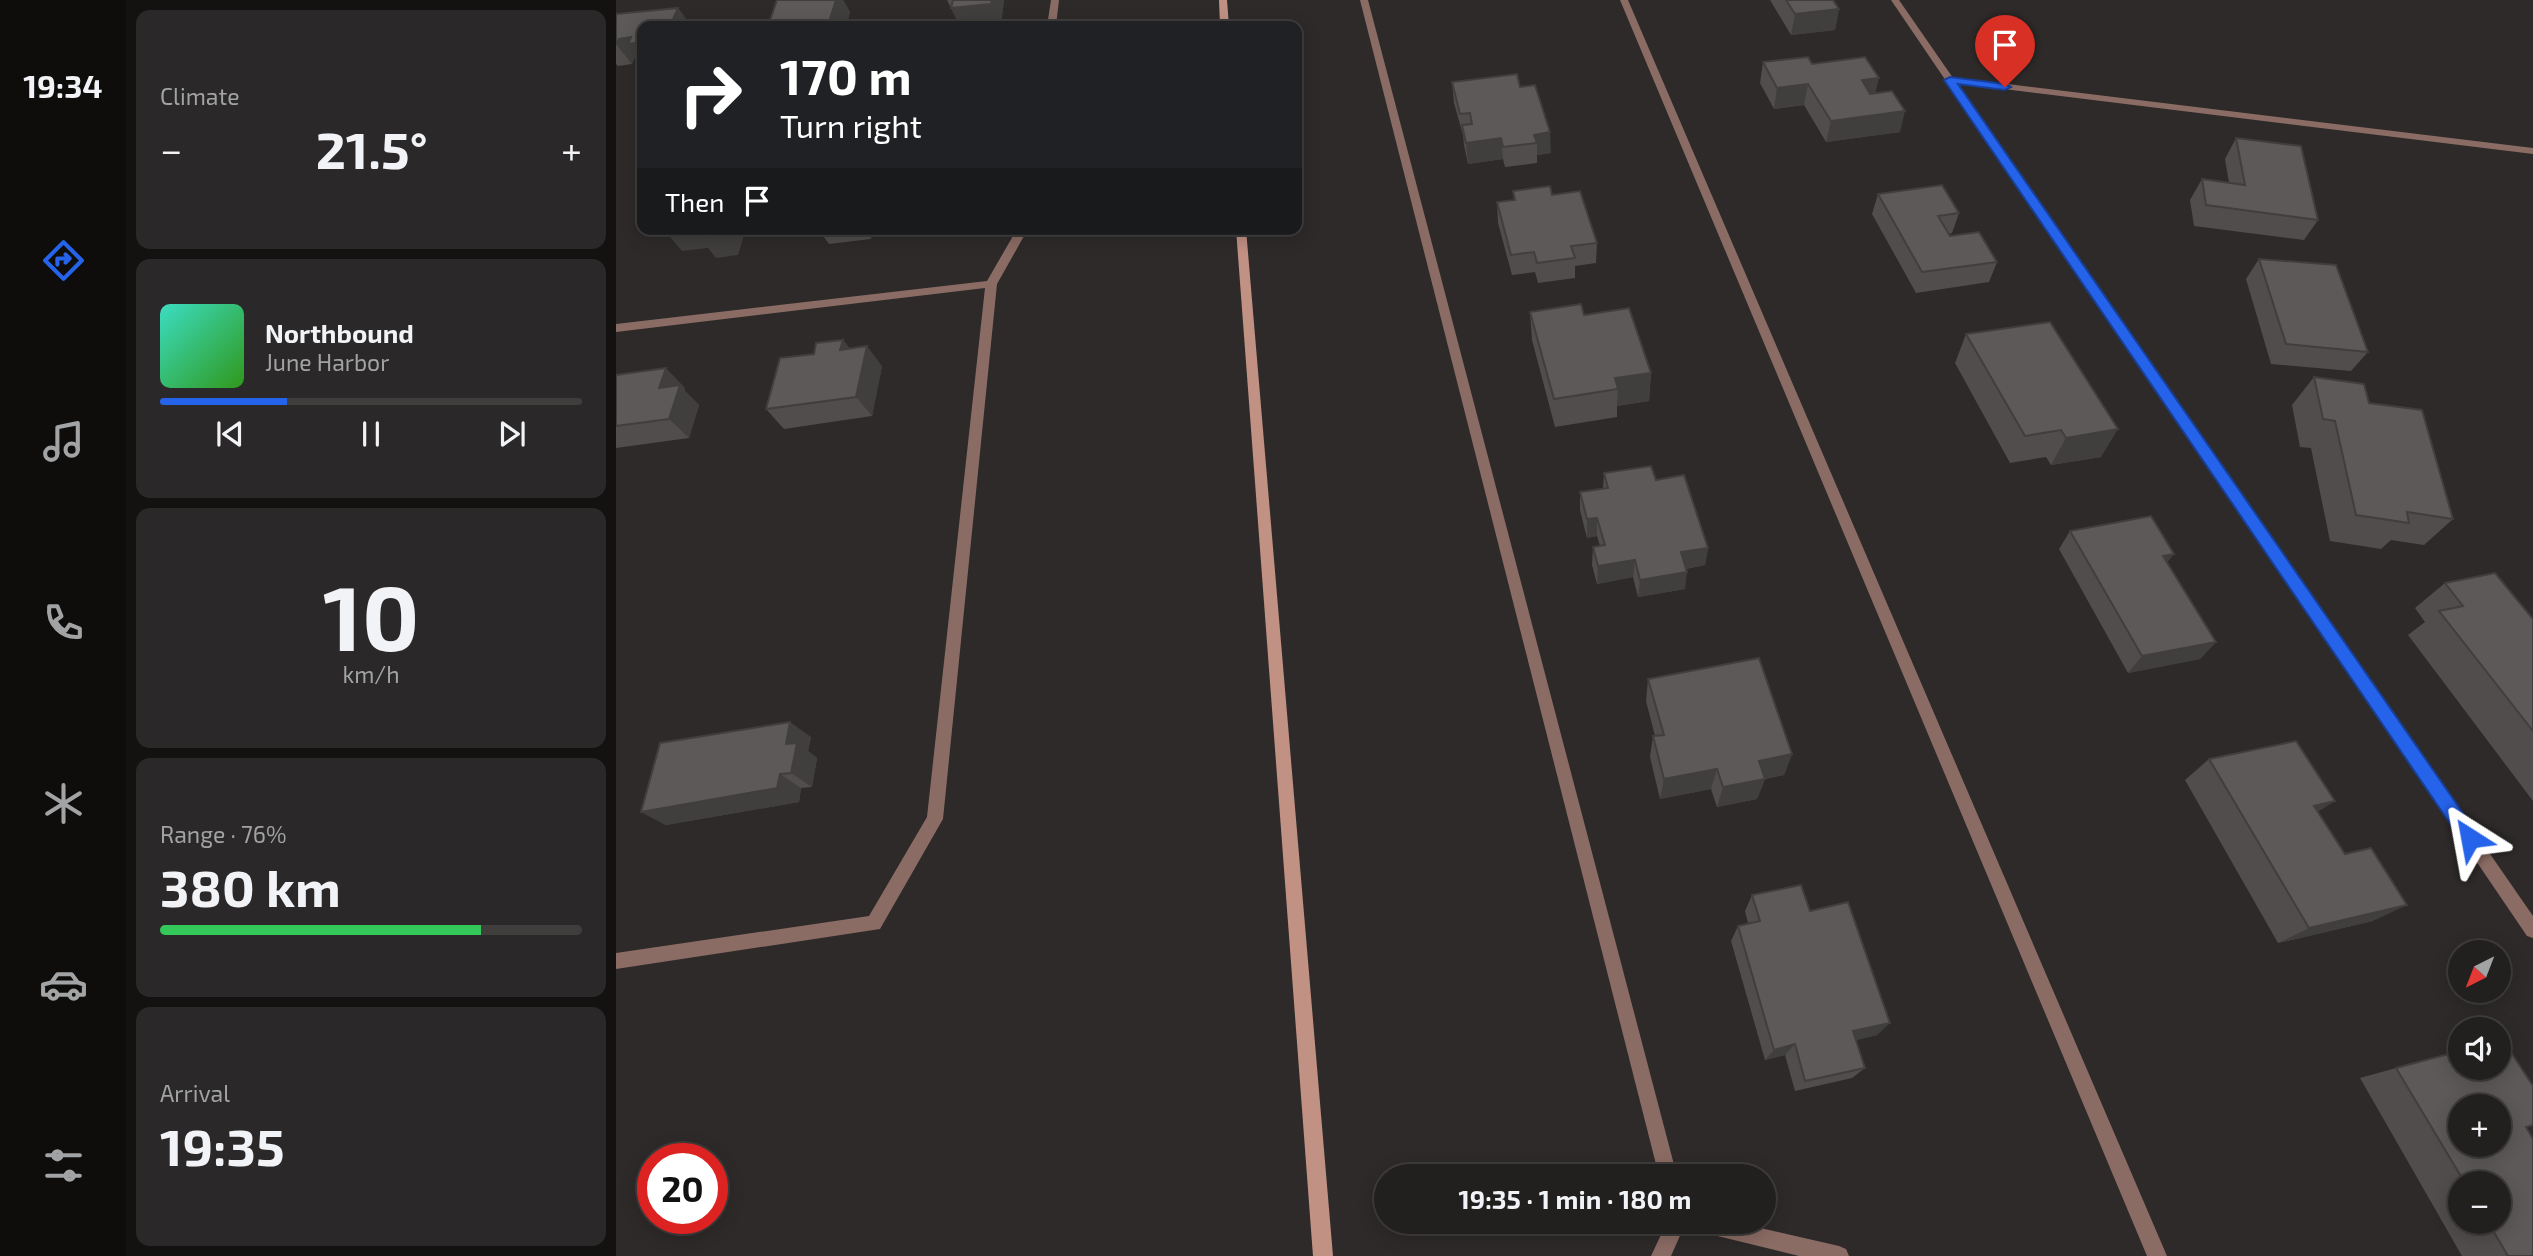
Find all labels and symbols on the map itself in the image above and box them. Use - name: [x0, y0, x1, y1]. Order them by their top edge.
- pin: [1975, 15, 2035, 87]
- position arrow: [2433, 801, 2507, 875]
- north arrow: [2448, 940, 2511, 1003]
- speed limit sign: 20: [637, 1143, 728, 1234]

